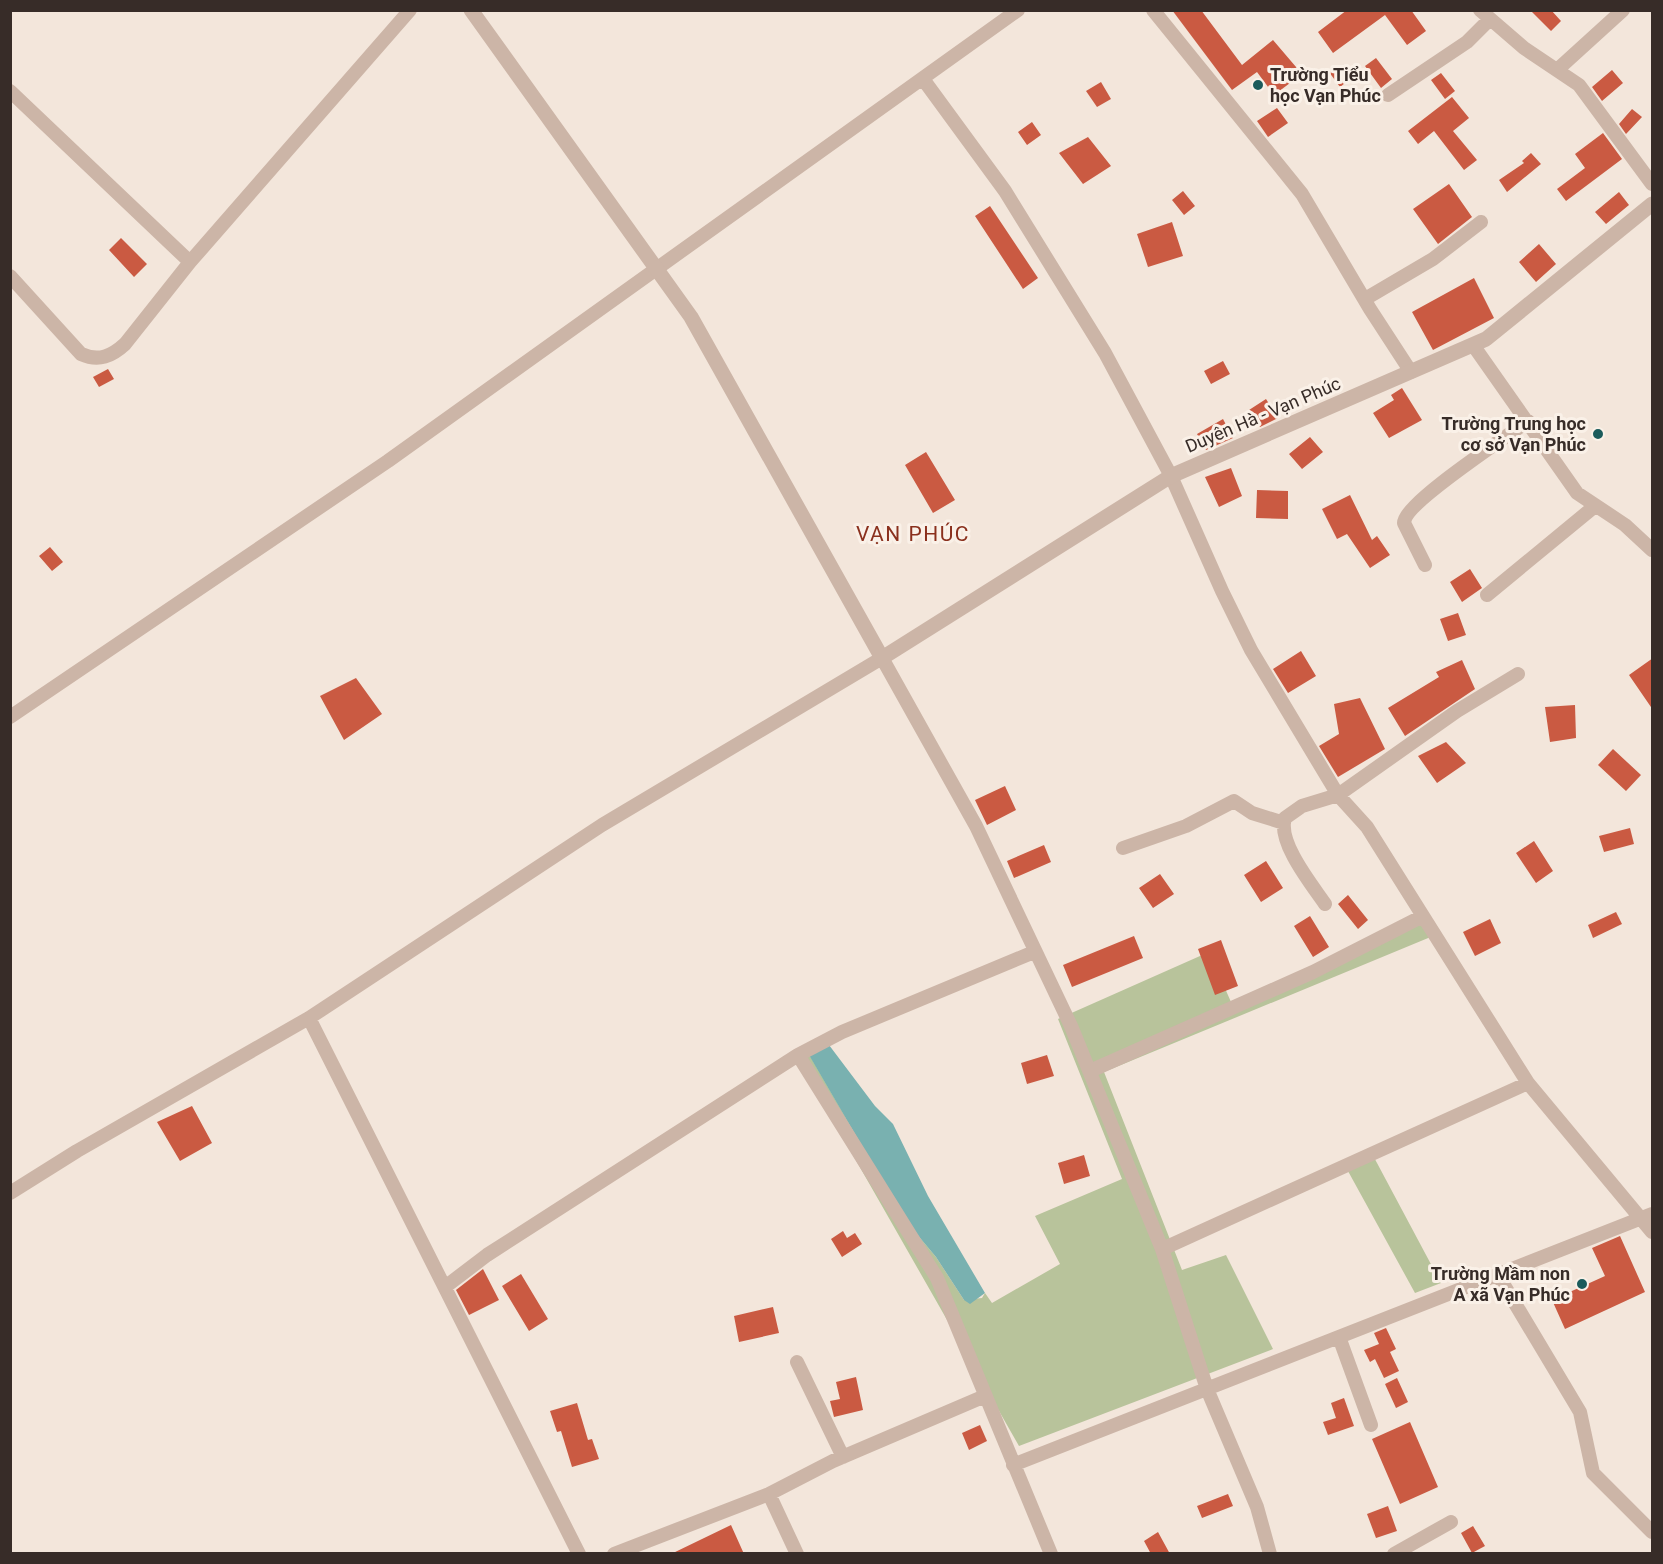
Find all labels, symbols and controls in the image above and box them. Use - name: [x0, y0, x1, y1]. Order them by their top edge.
- place label: Trường Tiểu học Vạn Phúc: [1270, 64, 1381, 106]
- marker: Trường Tiểu học Vạn Phúc: [1251, 78, 1265, 92]
- street label: Duyên Hà - Vạn Phúc: [1182, 372, 1344, 457]
- place label: Trường Trung học cơ sở Vạn Phúc: [1441, 413, 1586, 455]
- marker: Trường Trung học cơ sở Vạn Phúc: [1591, 427, 1605, 441]
- district label: VẠN PHÚC: [856, 522, 970, 546]
- place label: Trường Mầm non A xã Vạn Phúc: [1431, 1263, 1570, 1305]
- marker: Trường Mầm non A xã Vạn Phúc: [1575, 1277, 1589, 1291]

